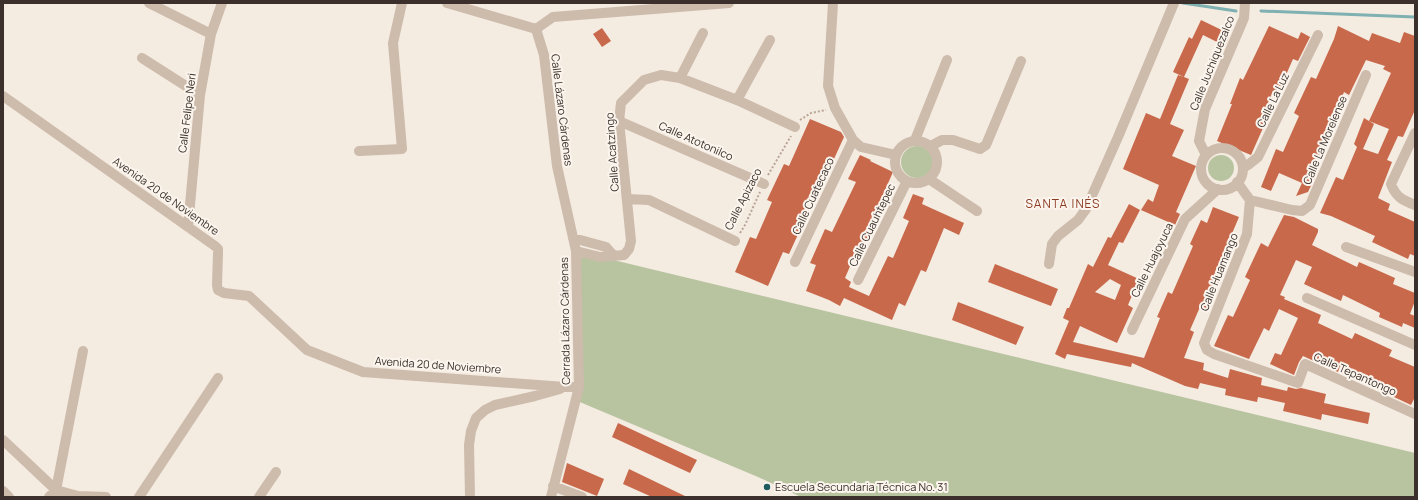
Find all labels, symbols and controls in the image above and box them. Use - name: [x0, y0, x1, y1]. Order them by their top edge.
- street label: Calle Juchiquezalco: [1186, 13, 1238, 112]
- street label: Calle Lázaro Cárdenas: [548, 53, 577, 167]
- street label: Calle La Luz: [1253, 70, 1292, 130]
- street label: Calle Felipe Neri: [174, 72, 199, 154]
- street label: Calle La Morelense: [1299, 93, 1350, 187]
- street label: Calle Acatzingo: [601, 112, 622, 192]
- street label: Calle Atotonilco: [657, 117, 736, 164]
- street label: Avenida 20 de Noviembre: [110, 153, 223, 238]
- street label: Calle Cuatecaco: [788, 154, 837, 237]
- street label: Calle Apizaco: [720, 165, 765, 232]
- street label: Calle Cuauhtepec: [845, 181, 898, 269]
- district label: SANTA INÉS: [1025, 195, 1101, 212]
- street label: Calle Huajoyuca: [1127, 220, 1176, 300]
- street label: Calle Huamango: [1196, 230, 1241, 313]
- street label: Cerrada Lázaro Cárdenas: [556, 257, 573, 385]
- street label: Calle Tepantongo: [1311, 349, 1399, 399]
- street label: Avenida 20 de Noviembre: [374, 353, 502, 376]
- place label: Escuela Secundaria Técnica No. 31: [775, 479, 948, 494]
- marker: Escuela Secundaria Técnica No. 31: [762, 482, 772, 492]

